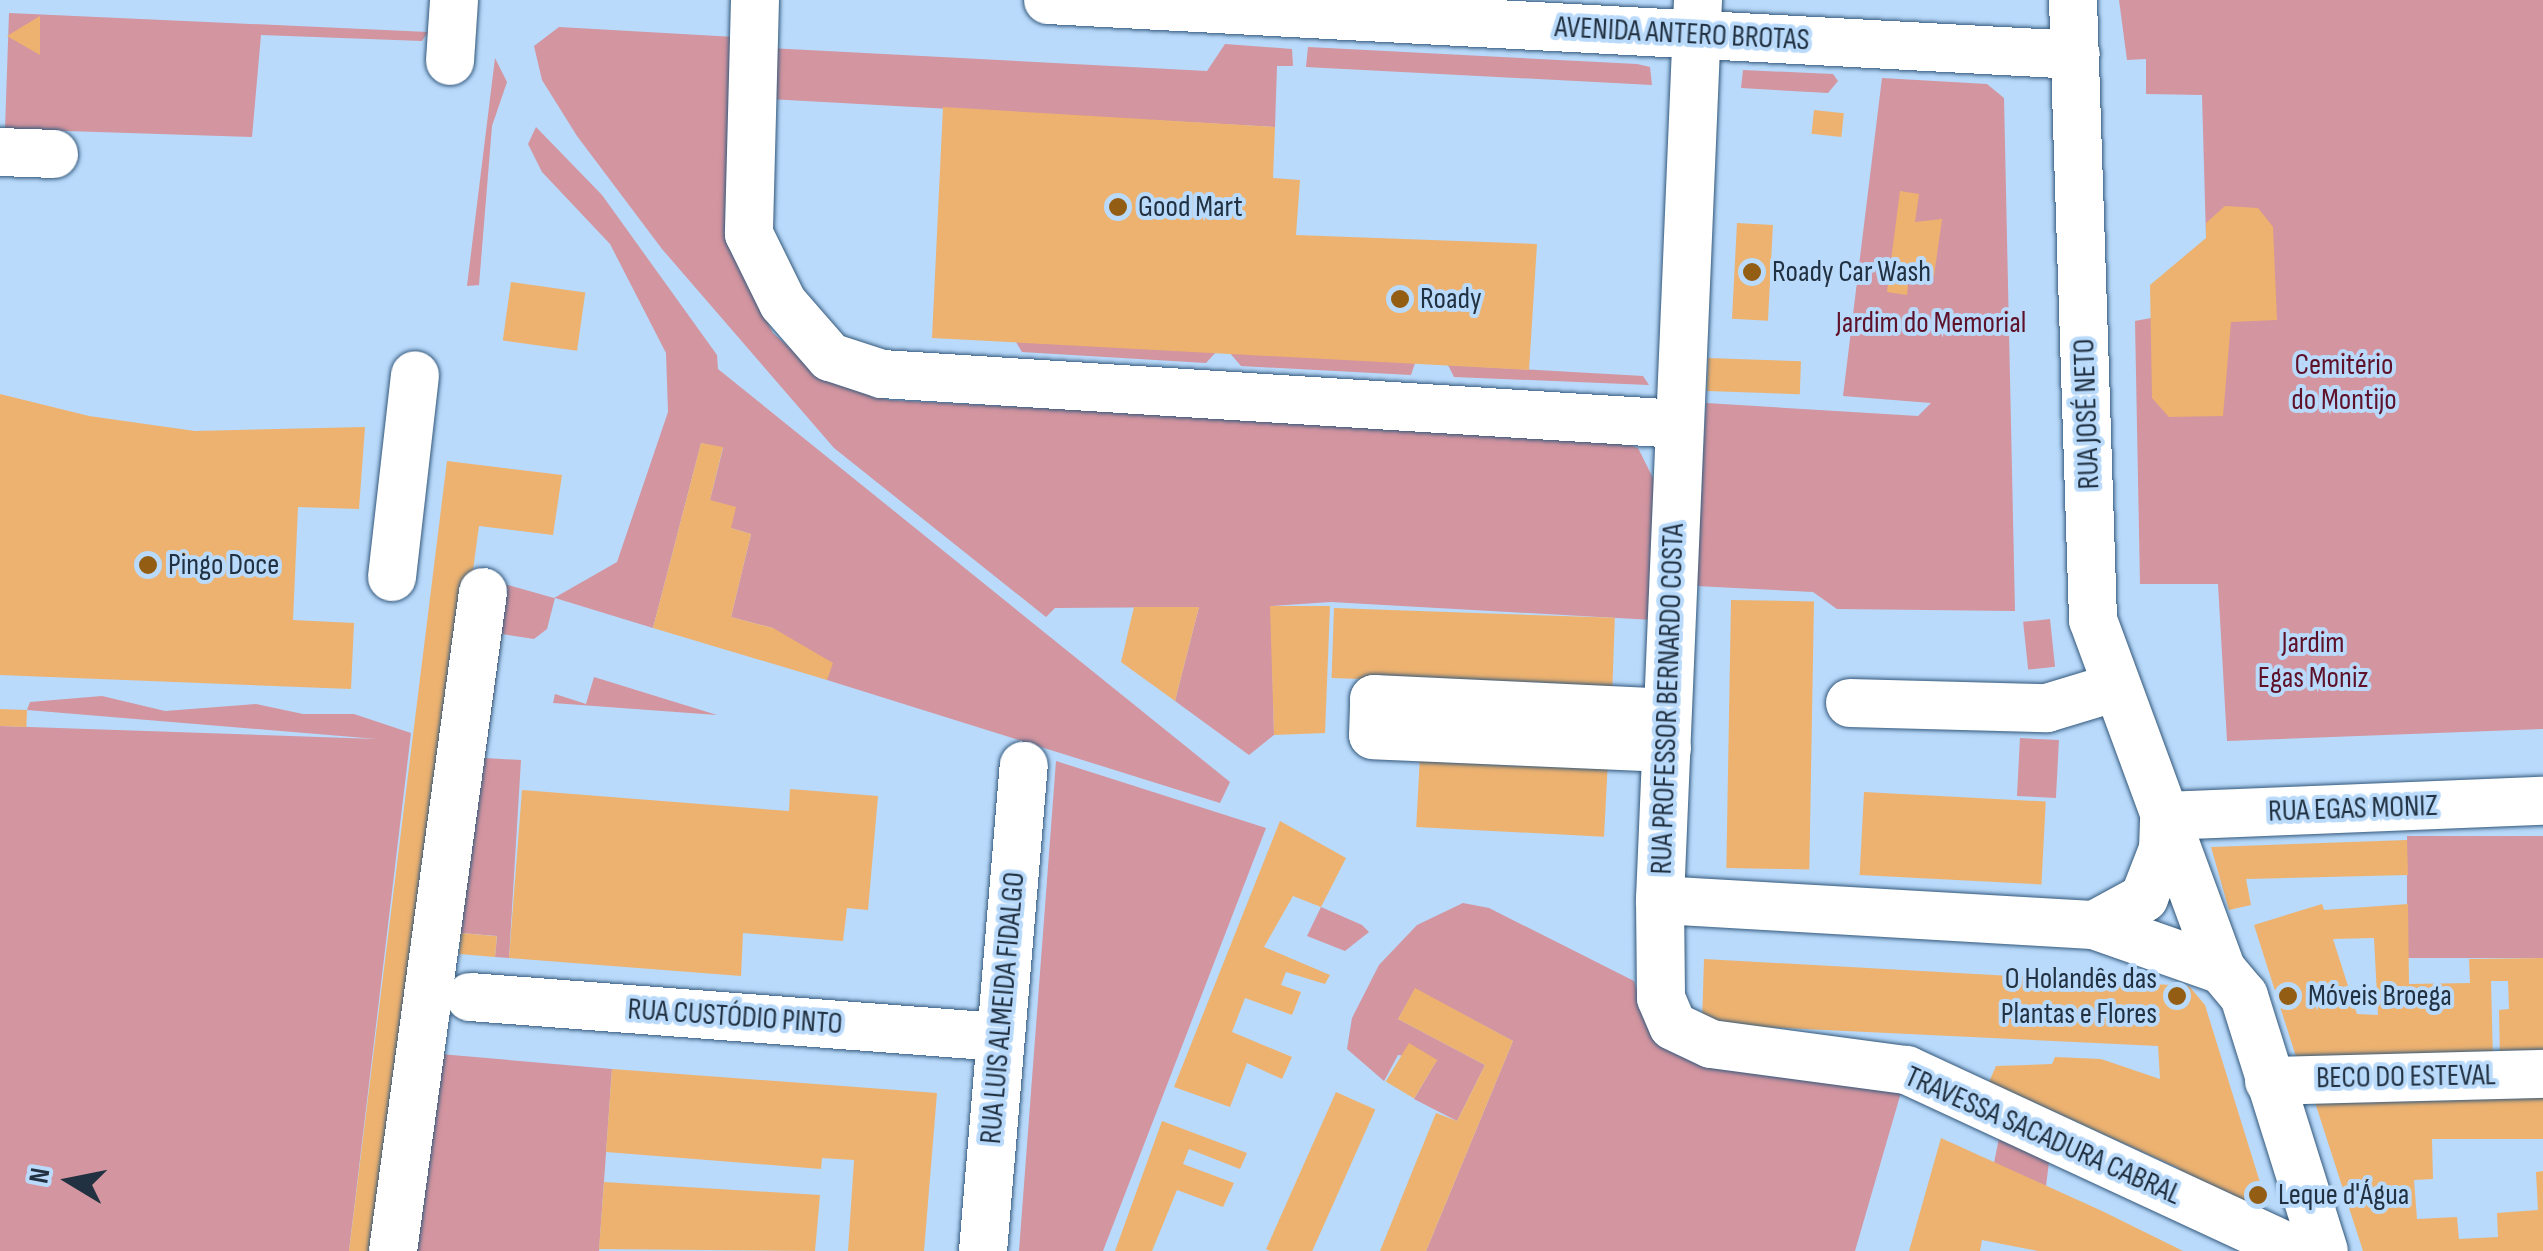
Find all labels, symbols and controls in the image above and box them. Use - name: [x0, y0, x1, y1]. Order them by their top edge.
- street label: AVENIDA ANTERO BROTAS: [1554, 9, 1810, 59]
- place label: Good Mart: [1138, 189, 1243, 225]
- marker: Good Mart: [1107, 196, 1129, 218]
- place label: Roady Car Wash: [1772, 254, 1931, 290]
- marker: Roady Car Wash: [1741, 261, 1763, 283]
- place label: Roady: [1420, 281, 1482, 317]
- marker: Roady: [1389, 288, 1411, 310]
- park label: Jardim do Memorial: [1836, 305, 2026, 341]
- street label: RUA JOSÉ NETO: [2066, 338, 2108, 490]
- park label: Cemitério do Montijo: [2291, 347, 2397, 418]
- street label: RUA PROFESSOR BERNARDO COSTA: [1644, 523, 1692, 875]
- place label: Pingo Doce: [168, 547, 279, 583]
- marker: Pingo Doce: [137, 554, 159, 576]
- park label: Jardim Egas Moniz: [2258, 625, 2368, 696]
- street label: RUA EGAS MONIZ: [2268, 788, 2438, 830]
- street label: RUA LUIS ALMEIDA FIDALGO: [973, 871, 1033, 1145]
- place label: O Holandês das Plantas e Flores: [2001, 961, 2157, 1032]
- place label: Móveis Broega: [2308, 978, 2452, 1014]
- marker: O Holandês das Plantas e Flores: [2166, 985, 2188, 1007]
- marker: Móveis Broega: [2277, 985, 2299, 1007]
- street label: RUA CUSTÓDIO PINTO: [626, 992, 844, 1042]
- street label: BECO DO ESTEVAL: [2316, 1057, 2496, 1097]
- street label: TRAVESSA SACADURA CABRAL: [1899, 1059, 2187, 1213]
- north arrow: [20, 1131, 120, 1231]
- text: N: [22, 1165, 58, 1186]
- place label: Leque d'Água: [2278, 1177, 2409, 1213]
- marker: Leque d'Água: [2247, 1184, 2269, 1206]

